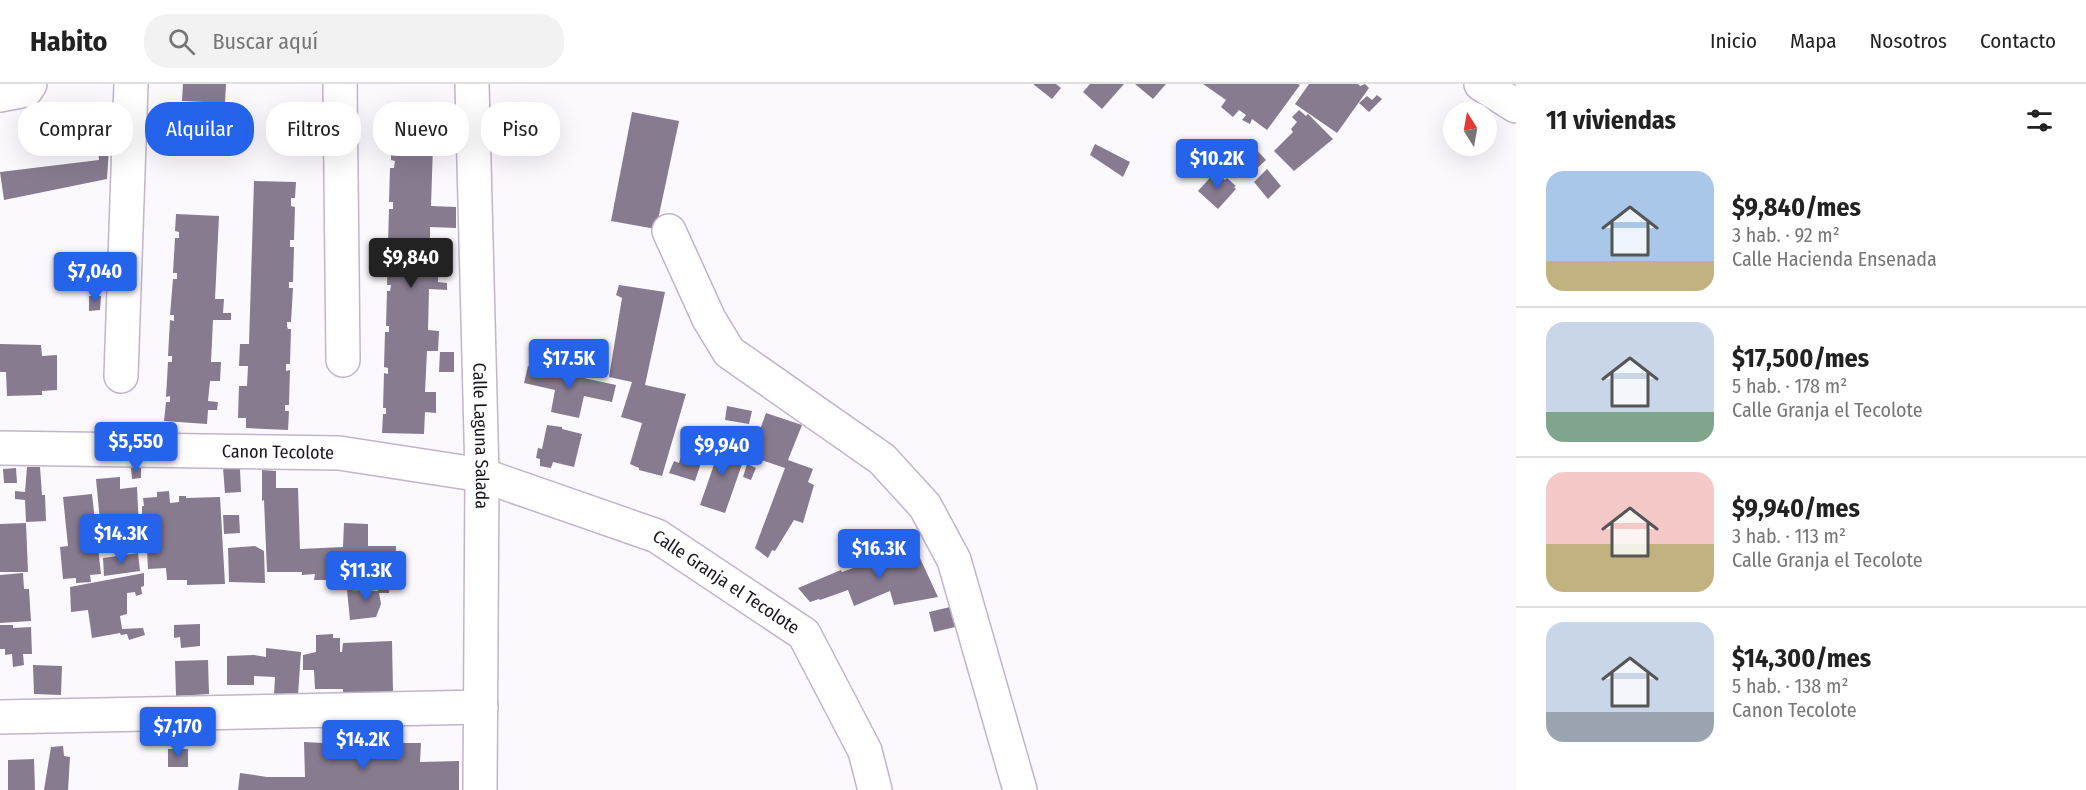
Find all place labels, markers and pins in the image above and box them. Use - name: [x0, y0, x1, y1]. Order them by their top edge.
- pin: $10.2K: [1168, 139, 1266, 190]
- pin: $9,840: [362, 238, 460, 289]
- pin: $7,040: [46, 252, 144, 303]
- pin: $17.5K: [520, 339, 618, 390]
- pin: $5,550: [87, 422, 185, 473]
- pin: $9,940: [673, 426, 771, 477]
- pin: $14.3K: [72, 514, 170, 565]
- pin: $16.3K: [830, 529, 928, 580]
- pin: $11.3K: [317, 551, 415, 602]
- pin: $7,170: [129, 707, 227, 758]
- pin: $14.2K: [314, 720, 412, 771]

